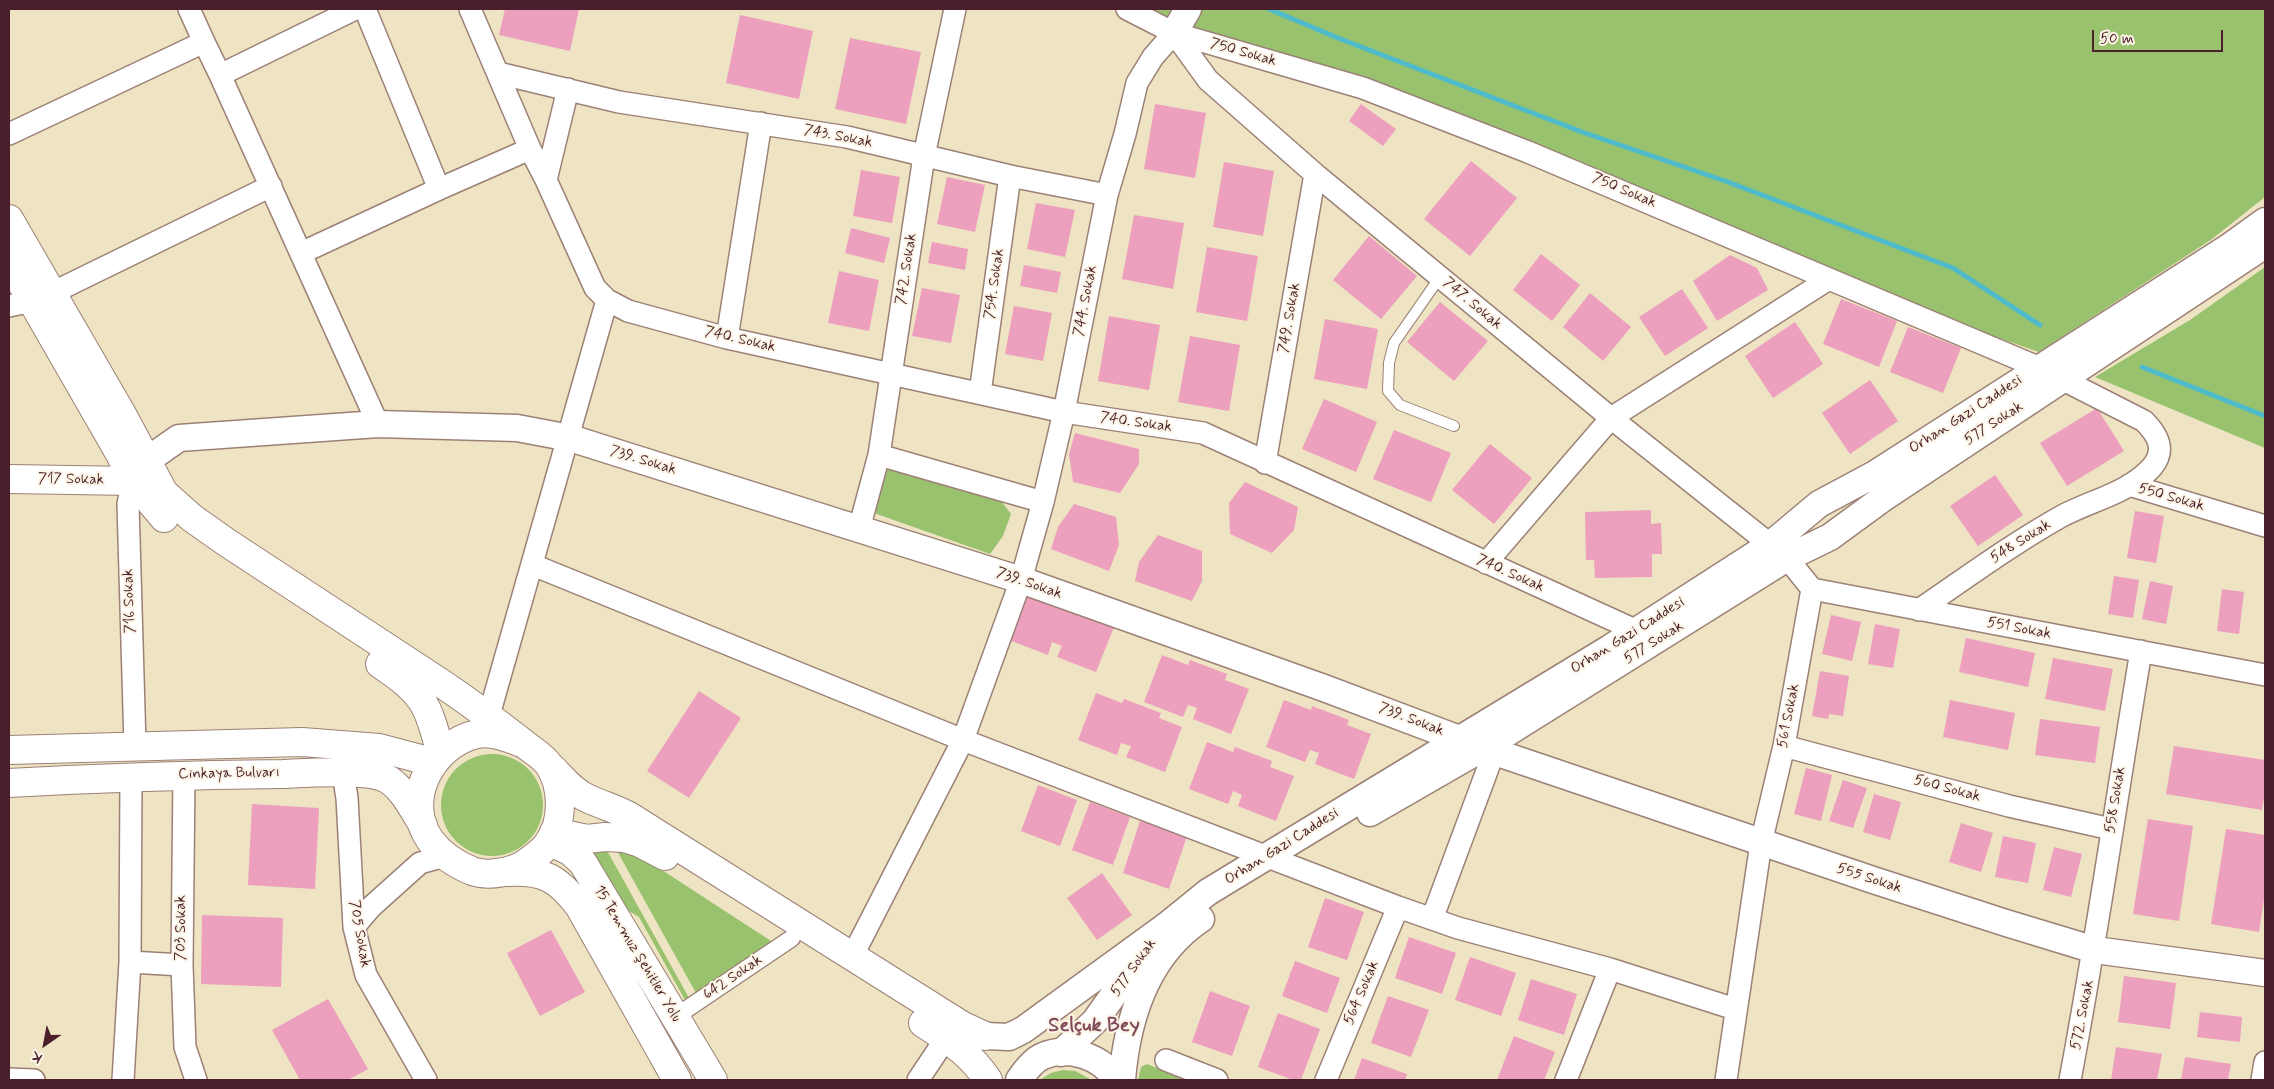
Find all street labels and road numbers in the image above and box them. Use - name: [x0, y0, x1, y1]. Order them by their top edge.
- street label: 750 Sokak: [1208, 35, 1278, 71]
- street label: 743. Sokak: [802, 122, 874, 152]
- street label: 750 Sokak: [1589, 169, 1659, 213]
- street label: 742. Sokak: [892, 232, 922, 306]
- street label: 754. Sokak: [981, 248, 1009, 320]
- street label: 744. Sokak: [1070, 264, 1102, 338]
- street label: 747. Sokak: [1439, 274, 1505, 334]
- street label: 749. Sokak: [1275, 281, 1305, 355]
- street label: 740. Sokak: [703, 323, 777, 357]
- street label: Orhan Gazi Caddesi: [1906, 372, 2026, 458]
- street label: 577 Sokak: [1961, 398, 2027, 450]
- street label: 740. Sokak: [1099, 409, 1173, 437]
- street label: 739. Sokak: [608, 442, 678, 480]
- street label: 717 Sokak: [38, 470, 104, 490]
- street label: 550 Sokak: [2136, 480, 2206, 516]
- street label: 548 Sokak: [1987, 516, 2055, 568]
- street label: 740. Sokak: [1473, 551, 1547, 597]
- street label: 739. Sokak: [994, 564, 1064, 604]
- street label: 716 Sokak: [120, 568, 140, 634]
- street label: Orhan Gazi Caddesi: [1568, 594, 1688, 678]
- street label: 551 Sokak: [1985, 614, 2053, 644]
- street label: 577 Sokak: [1621, 618, 1687, 668]
- street label: 561 Sokak: [1774, 682, 1804, 750]
- street label: 739. Sokak: [1376, 699, 1446, 741]
- street label: Cinkaya Bulvarı: [178, 764, 280, 784]
- street label: 558 Sokak: [2102, 765, 2130, 835]
- street label: 560 Sokak: [1912, 771, 1982, 807]
- street label: Orhan Gazi Caddesi: [1222, 805, 1342, 889]
- street label: 555 Sokak: [1834, 860, 1904, 898]
- street label: 15 Temmuz Şehitler Yolu: [589, 883, 685, 1025]
- street label: 703 Sokak: [173, 895, 191, 961]
- street label: 705 Sokak: [344, 899, 374, 969]
- street label: 577 Sokak: [1107, 936, 1161, 1000]
- street label: 642 Sokak: [700, 952, 766, 1004]
- street label: 564 Sokak: [1340, 958, 1384, 1028]
- street label: 572. Sokak: [2067, 979, 2099, 1051]

